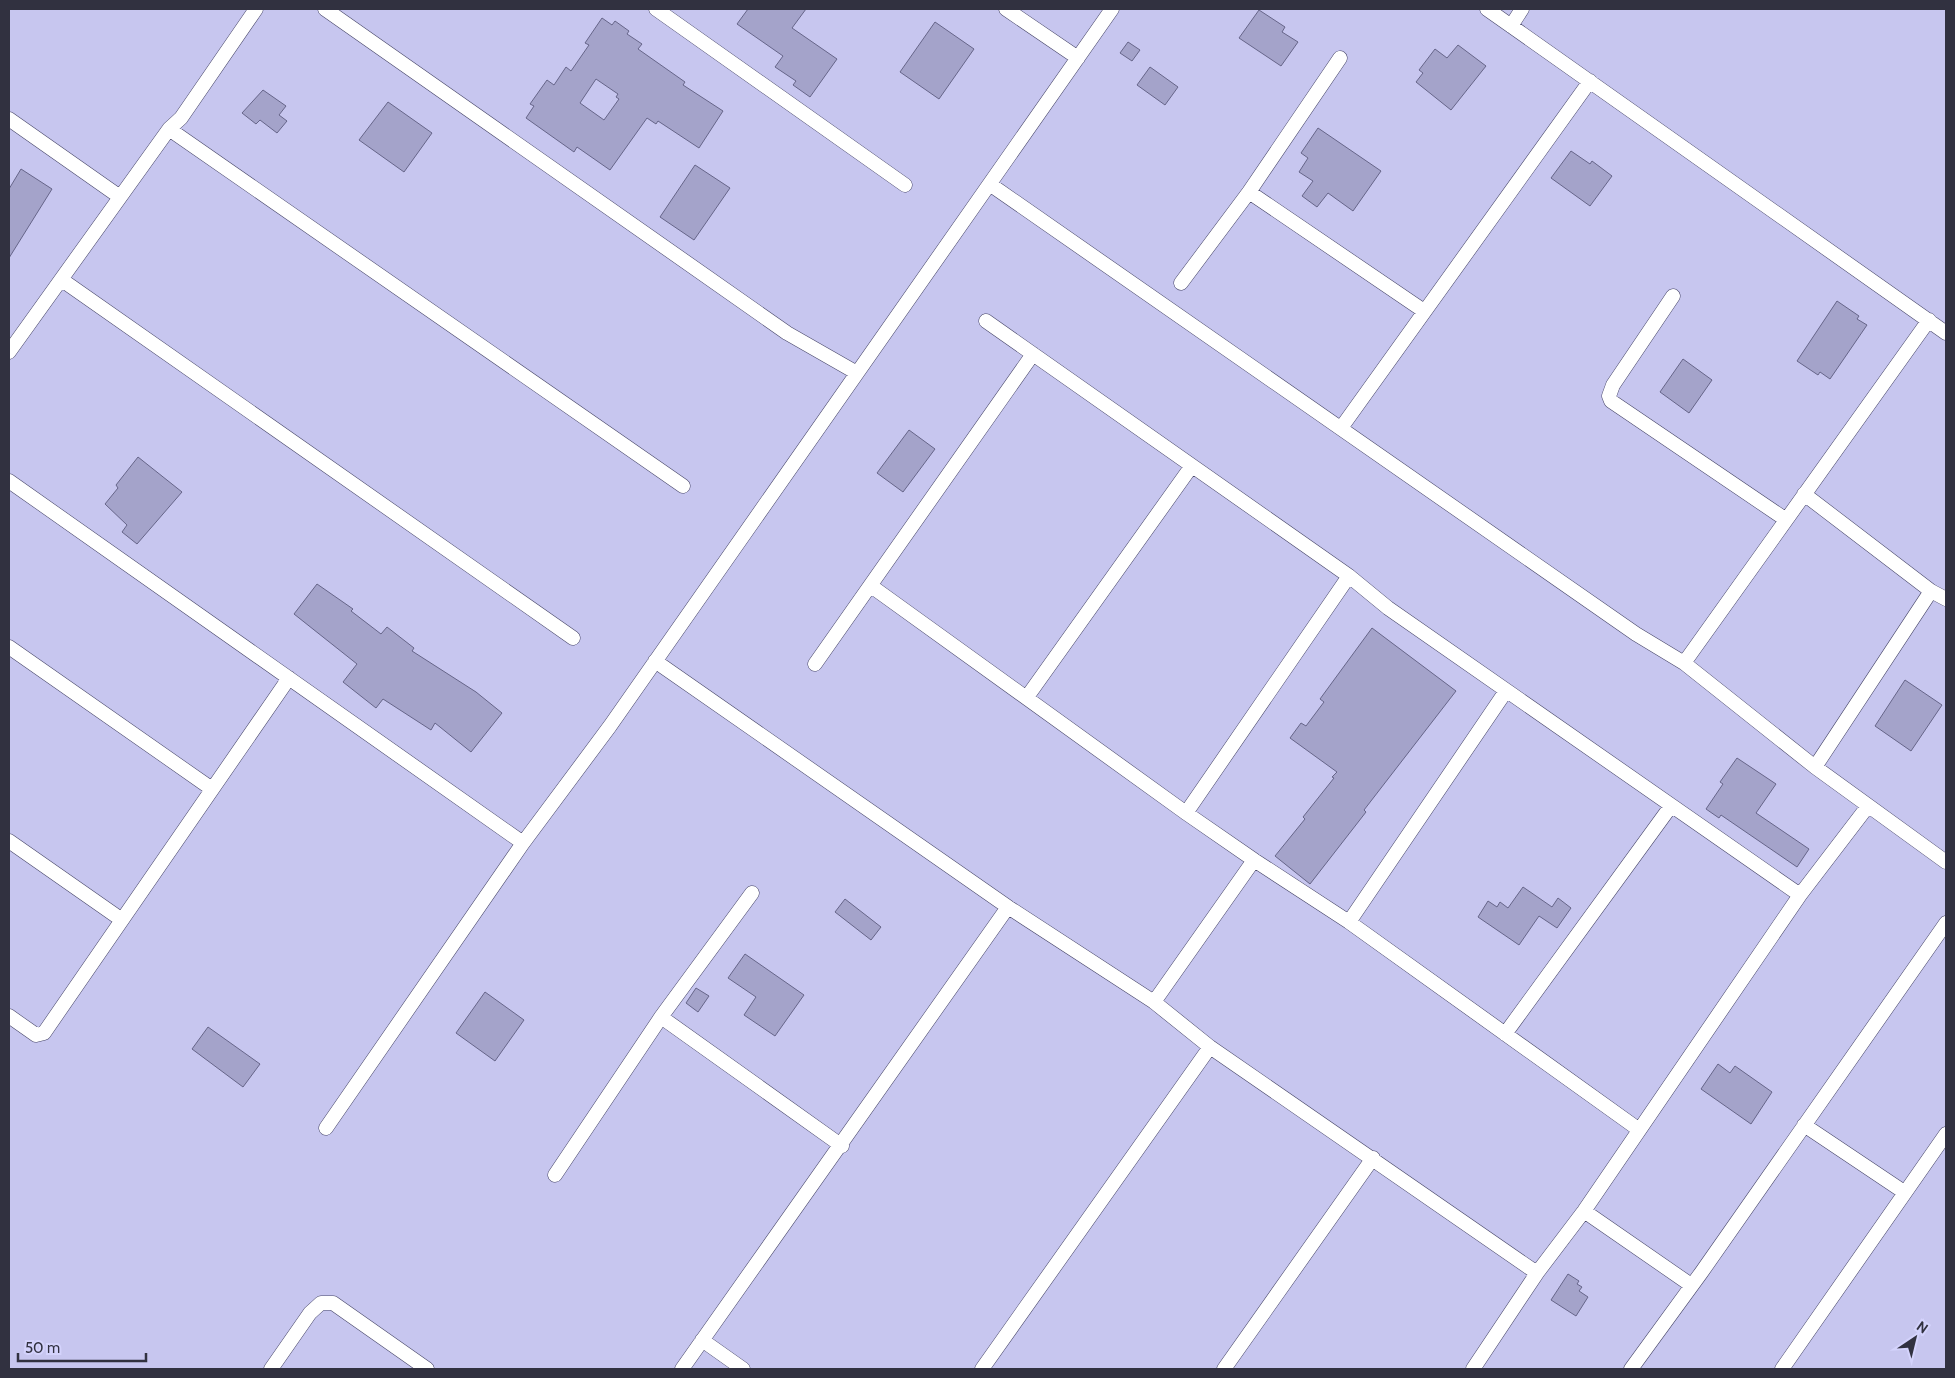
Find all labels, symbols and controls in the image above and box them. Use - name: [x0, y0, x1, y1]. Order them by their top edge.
- north arrow: [1890, 1313, 1940, 1363]
- text: N: [1913, 1317, 1932, 1338]
- scale bar: [18, 1330, 145, 1362]
- text: 50 m: [25, 1339, 60, 1357]

